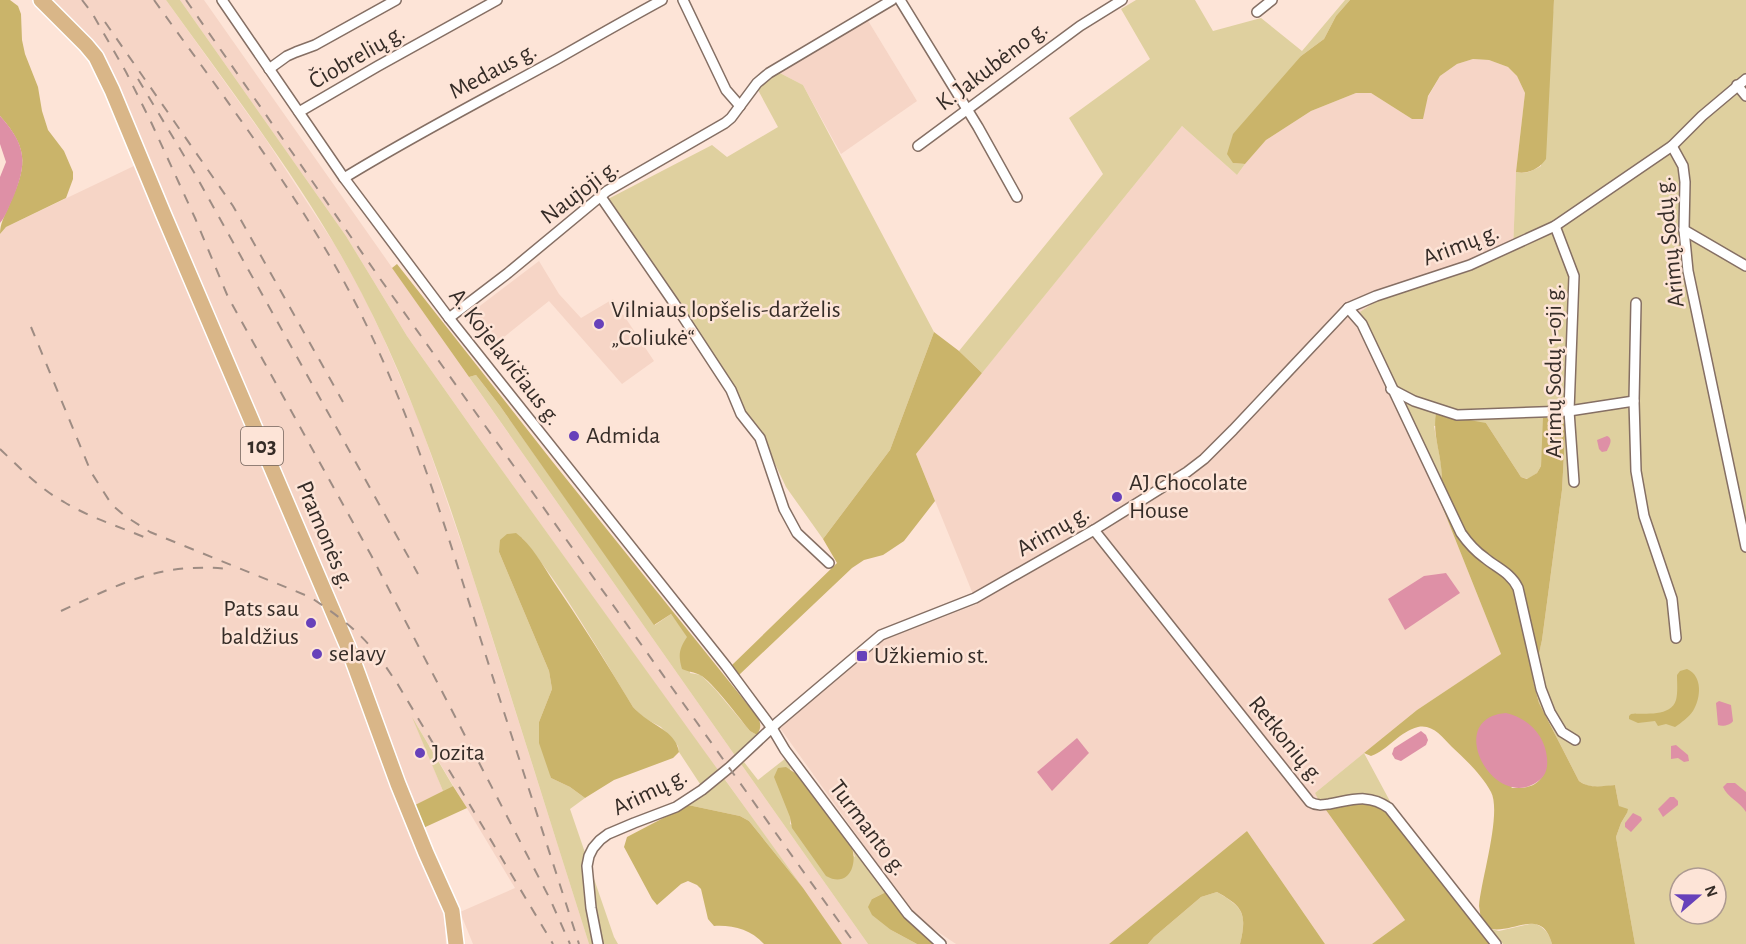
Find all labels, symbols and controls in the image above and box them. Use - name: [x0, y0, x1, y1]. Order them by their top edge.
- street label: K. Jakubėno g.: [932, 17, 1052, 115]
- street label: Čiobrelių g.: [305, 19, 409, 94]
- street label: Medaus g.: [445, 38, 541, 104]
- street label: Naujoji g.: [537, 155, 623, 229]
- street label: Arimų Sodų g.: [1651, 176, 1689, 308]
- street label: Arimų g.: [1419, 220, 1503, 270]
- street label: A. Kojelavičiaus g.: [444, 284, 566, 430]
- street label: Arimų Sodų 1-oji g.: [1542, 284, 1566, 458]
- place label: Vilniaus lopšelis-darželis „Coliukė“: [611, 298, 841, 350]
- marker: Vilniaus lopšelis-darželis „Coliukė“: [592, 317, 606, 331]
- place label: Admida: [586, 424, 660, 448]
- road number: 103: [241, 427, 283, 465]
- marker: Admida: [567, 429, 581, 443]
- place label: AJ Chocolate House: [1129, 471, 1247, 523]
- street label: Pramonės g.: [292, 478, 358, 592]
- marker: AJ Chocolate House: [1110, 490, 1124, 504]
- street label: Arimų g.: [1012, 501, 1094, 561]
- place label: Pats sau baldžius: [220, 597, 299, 649]
- marker: Pats sau baldžius: [304, 616, 318, 630]
- place label: selavy: [329, 642, 386, 666]
- place label: Užkiemio st.: [874, 644, 989, 668]
- marker: selavy: [310, 647, 324, 661]
- marker: Užkiemio st.: [855, 649, 869, 663]
- street label: Retkonių g.: [1244, 692, 1328, 788]
- place label: Jozita: [432, 741, 485, 765]
- marker: Jozita: [413, 746, 427, 760]
- street label: Arimų g.: [609, 764, 691, 820]
- street label: Turmanto g.: [825, 776, 911, 880]
- north arrow: [1668, 866, 1728, 926]
- text: N: [1702, 883, 1721, 899]

